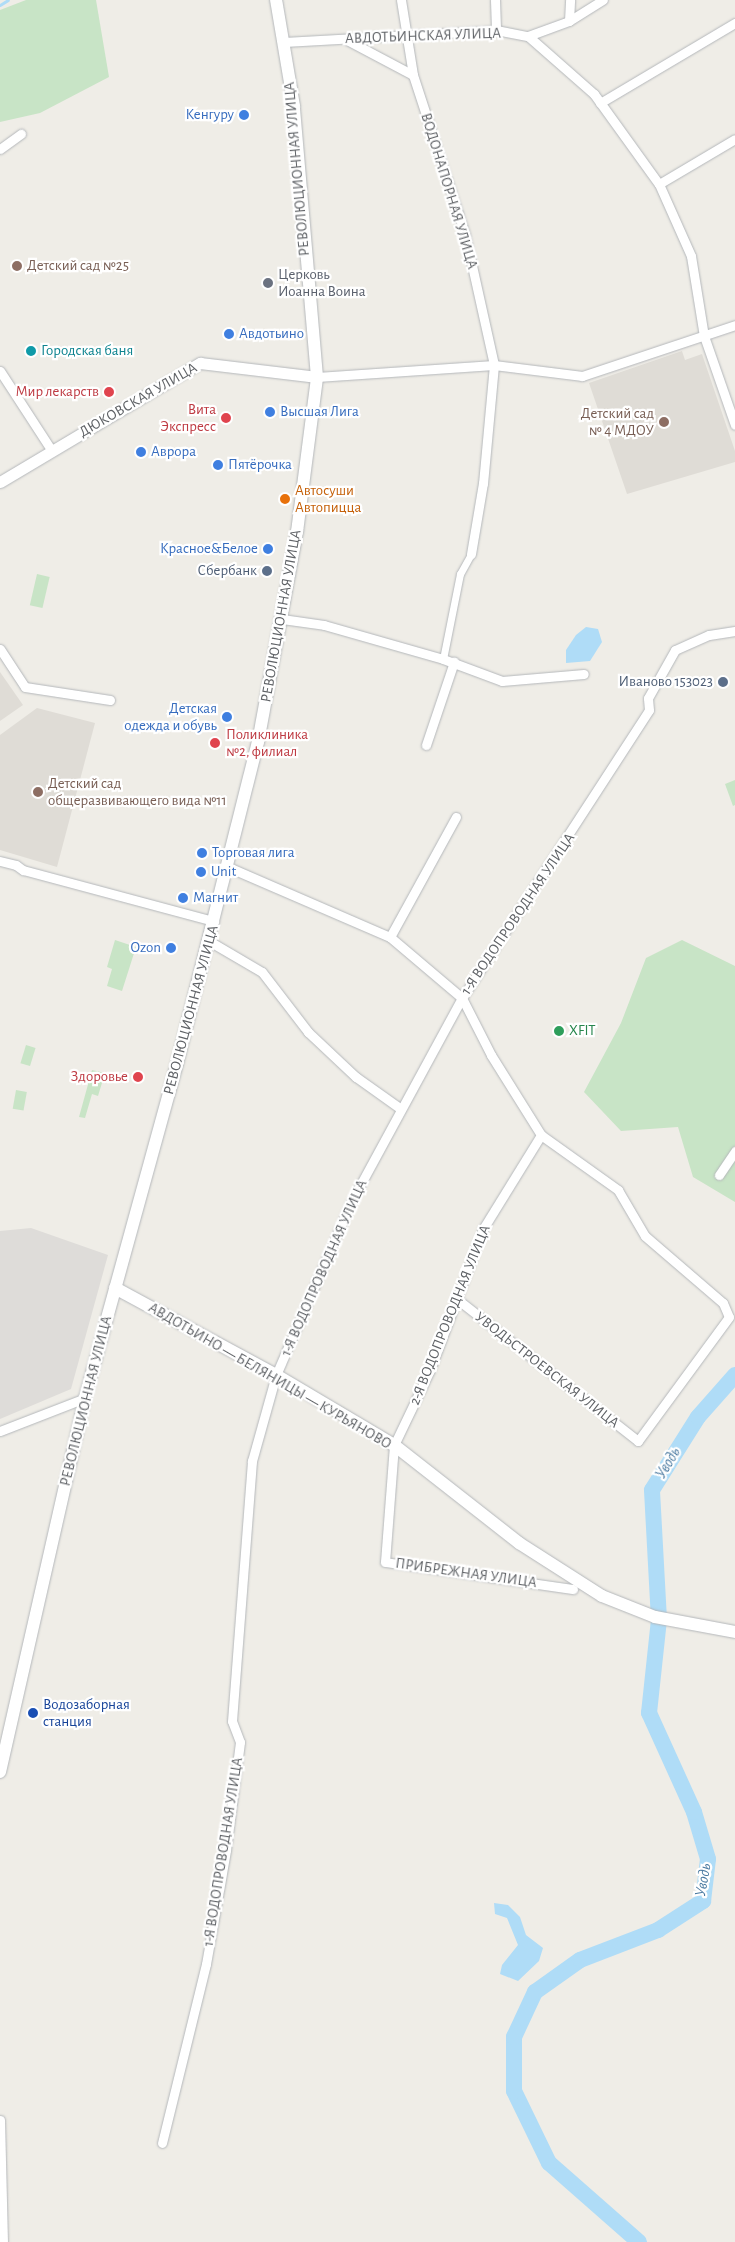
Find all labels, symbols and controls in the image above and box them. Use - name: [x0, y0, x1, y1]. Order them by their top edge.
- street label: АВДОТЬИНСКАЯ УЛИЦА: [345, 24, 501, 48]
- street label: РЕВОЛЮЦИОННАЯ УЛИЦА: [280, 81, 314, 257]
- place label: Кенгуру: [185, 106, 234, 124]
- marker: Кенгуру: [238, 109, 250, 121]
- street label: ВОДОНАПОРНАЯ УЛИЦА: [417, 111, 481, 271]
- place label: Детский сад №25: [27, 257, 129, 275]
- marker: Детский сад №25: [11, 260, 23, 272]
- place label: Церковь Иоанна Воина: [278, 265, 366, 300]
- marker: Церковь Иоанна Воина: [262, 277, 274, 289]
- place label: Авдотьино: [239, 325, 304, 343]
- marker: Авдотьино: [223, 328, 235, 340]
- place label: Городская баня: [41, 342, 133, 360]
- marker: Городская баня: [25, 345, 37, 357]
- street label: ДЮКОВСКАЯ УЛИЦА: [76, 359, 200, 441]
- place label: Мир лекарств: [15, 383, 99, 401]
- marker: Мир лекарств: [103, 386, 115, 398]
- place label: Вита Экспресс: [160, 400, 216, 435]
- place label: Высшая Лига: [280, 403, 359, 421]
- place label: Детский сад № 4 МДОУ: [581, 404, 654, 439]
- marker: Высшая Лига: [264, 406, 276, 418]
- marker: Вита Экспресс: [220, 412, 232, 424]
- marker: Детский сад № 4 МДОУ: [658, 416, 670, 428]
- place label: Аврора: [151, 443, 196, 461]
- marker: Аврора: [135, 446, 147, 458]
- place label: Пятёрочка: [228, 456, 292, 474]
- marker: Пятёрочка: [212, 459, 224, 471]
- place label: Автосуши Автопицца: [295, 481, 361, 516]
- marker: Автосуши Автопицца: [279, 493, 291, 505]
- street label: РЕВОЛЮЦИОННАЯ УЛИЦА: [257, 528, 305, 704]
- place label: Красное&Белое: [160, 540, 258, 558]
- marker: Красное&Белое: [262, 543, 274, 555]
- place label: Сбербанк: [198, 562, 257, 580]
- marker: Сбербанк: [261, 565, 273, 577]
- place label: Иваново 153023: [619, 673, 713, 691]
- marker: Иваново 153023: [717, 676, 729, 688]
- place label: Детская одежда и обувь: [124, 699, 217, 734]
- marker: Детская одежда и обувь: [221, 711, 233, 723]
- place label: Поликлиника №2, филиал: [226, 725, 308, 760]
- marker: Поликлиника №2, филиал: [208, 736, 222, 750]
- place label: Детский сад общеразвивающего вида №11: [48, 774, 227, 809]
- marker: Детский сад общеразвивающего вида №11: [32, 786, 44, 798]
- street label: 1-Я ВОДОПРОВОДНАЯ УЛИЦА: [457, 830, 579, 998]
- place label: Торговая лига: [212, 844, 295, 862]
- marker: Торговая лига: [196, 847, 208, 859]
- place label: Unit: [211, 863, 236, 881]
- marker: Unit: [195, 866, 207, 878]
- place label: Магнит: [193, 889, 238, 907]
- marker: Магнит: [177, 892, 189, 904]
- street label: РЕВОЛЮЦИОННАЯ УЛИЦА: [160, 923, 222, 1097]
- place label: Ozon: [131, 939, 161, 957]
- marker: Ozon: [165, 942, 177, 954]
- place label: XFIT: [569, 1022, 596, 1040]
- marker: XFIT: [553, 1025, 565, 1037]
- place label: Здоровье: [71, 1068, 128, 1086]
- marker: Здоровье: [132, 1071, 144, 1083]
- street label: 1-Я ВОДОПРОВОДНАЯ УЛИЦА: [277, 1177, 371, 1359]
- street label: 2-Я ВОДОПРОВОДНАЯ УЛИЦА: [406, 1222, 494, 1408]
- street label: АВДОТЬИНО — БЕЛЯНИЦЫ — КУРЬЯНОВО: [145, 1299, 395, 1453]
- street label: УВОДЬСТРОЕВСКАЯ УЛИЦА: [471, 1308, 623, 1432]
- street label: РЕВОЛЮЦИОННАЯ УЛИЦА: [56, 1314, 116, 1488]
- water label: Уводь: [651, 1444, 685, 1482]
- street label: ПРИБРЕЖНАЯ УЛИЦА: [394, 1554, 538, 1592]
- place label: Водозаборная станция: [43, 1695, 130, 1730]
- marker: Водозаборная станция: [27, 1707, 39, 1719]
- street label: 1-Я ВОДОПРОВОДНАЯ УЛИЦА: [199, 1756, 247, 1948]
- water label: Уводь: [691, 1862, 715, 1898]

